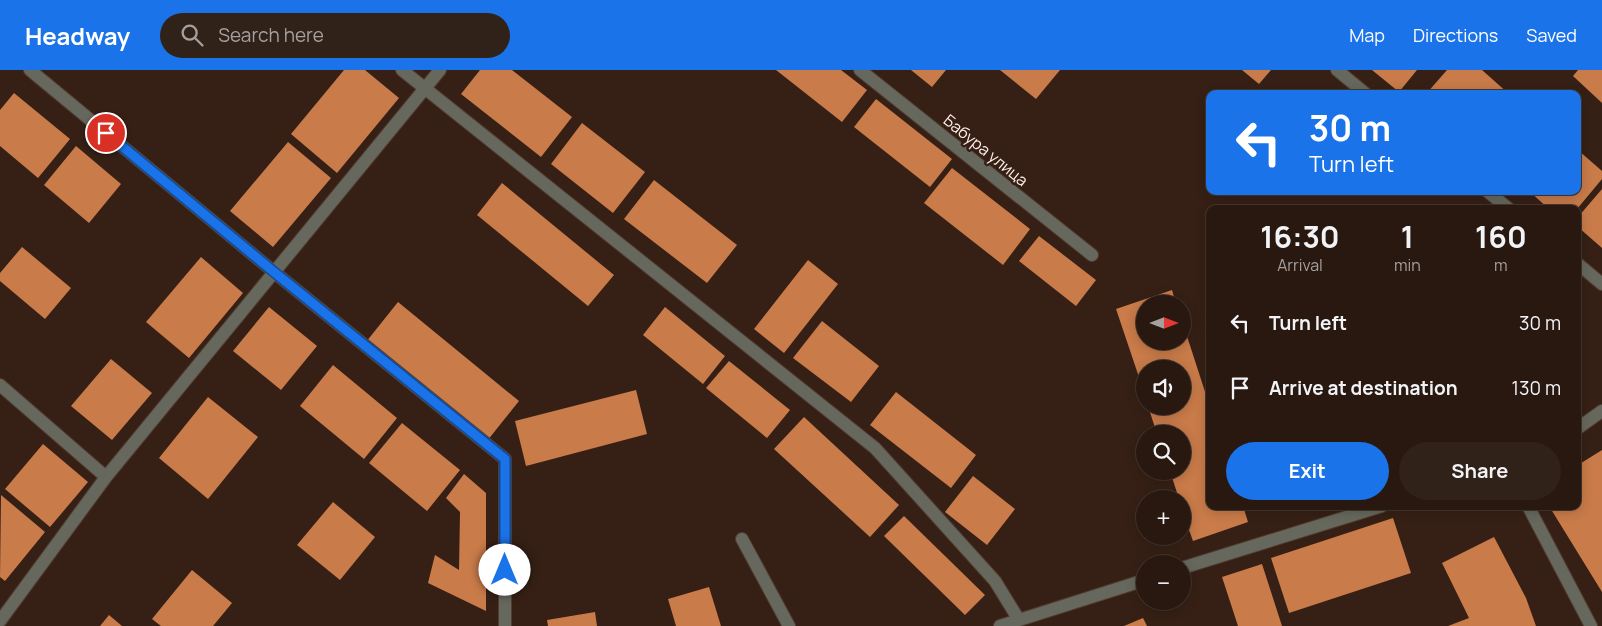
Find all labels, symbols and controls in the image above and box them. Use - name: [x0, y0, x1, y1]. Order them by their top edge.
- search box: [160, 13, 510, 58]
- text: Headway: [25, 19, 130, 52]
- icon: search: [178, 21, 206, 49]
- text: Search here: [218, 22, 324, 48]
- text: Map: [1349, 23, 1385, 47]
- text: Directions: [1413, 23, 1498, 47]
- text: Saved: [1526, 23, 1577, 47]
- text: 30 m: [1309, 104, 1391, 152]
- street label: Бабура улица: [939, 109, 1033, 191]
- icon: left: [1226, 110, 1291, 175]
- pin: [85, 112, 127, 154]
- icon: arrive: [92, 119, 120, 147]
- text: Turn left: [1309, 149, 1394, 179]
- text: 16:30: [1260, 216, 1340, 257]
- text: 1: [1401, 216, 1414, 257]
- text: 160: [1475, 216, 1527, 257]
- text: Arrival: [1277, 254, 1323, 276]
- text: min: [1394, 254, 1421, 276]
- text: m: [1494, 254, 1508, 276]
- north arrow: [1136, 295, 1191, 350]
- map controls: [1136, 295, 1191, 610]
- icon: left: [1226, 309, 1254, 337]
- text: Turn left: [1269, 310, 1347, 336]
- text: 30 m: [1519, 310, 1561, 336]
- button: sound: [1136, 360, 1191, 415]
- icon: arrive: [1226, 374, 1254, 402]
- text: Arrive at destination: [1269, 375, 1458, 401]
- text: 130 m: [1512, 375, 1561, 401]
- button: search: [1136, 425, 1191, 480]
- button: Exit: [1226, 442, 1389, 500]
- button: Share: [1399, 442, 1561, 500]
- button: +: [1136, 490, 1191, 545]
- position arrow: [478, 543, 530, 595]
- button: −: [1136, 555, 1191, 610]

